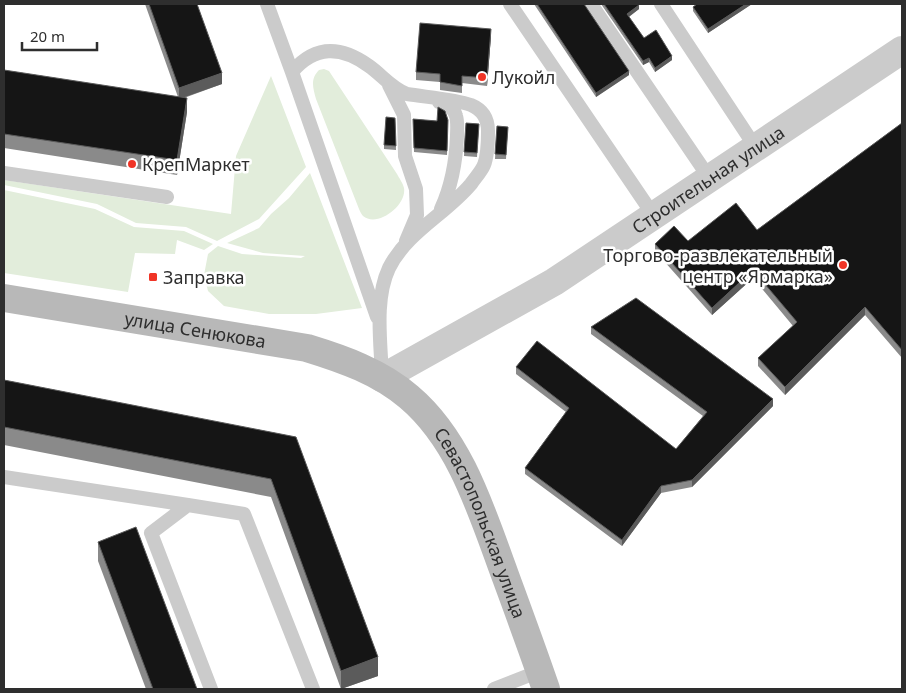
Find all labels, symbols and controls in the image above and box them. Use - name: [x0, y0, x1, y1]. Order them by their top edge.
- scale bar: [22, 20, 98, 52]
- text: 20 m: [30, 26, 65, 46]
- place label: Лукойл: [492, 65, 555, 89]
- marker: Лукойл: [476, 71, 488, 83]
- street label: Строительная улица: [627, 120, 789, 239]
- place label: КрепМаркет: [142, 152, 250, 176]
- marker: КрепМаркет: [126, 158, 138, 170]
- place label: Торгово-развлекательный центр «Ярмарка»: [603, 243, 833, 288]
- marker: Торгово-развлекательный центр «Ярмарка»: [837, 259, 849, 271]
- place label: Заправка: [163, 265, 245, 289]
- marker: Заправка: [147, 271, 159, 283]
- street label: улица Сенюкова: [123, 306, 268, 353]
- street label: Севастопольская улица: [429, 422, 532, 621]

